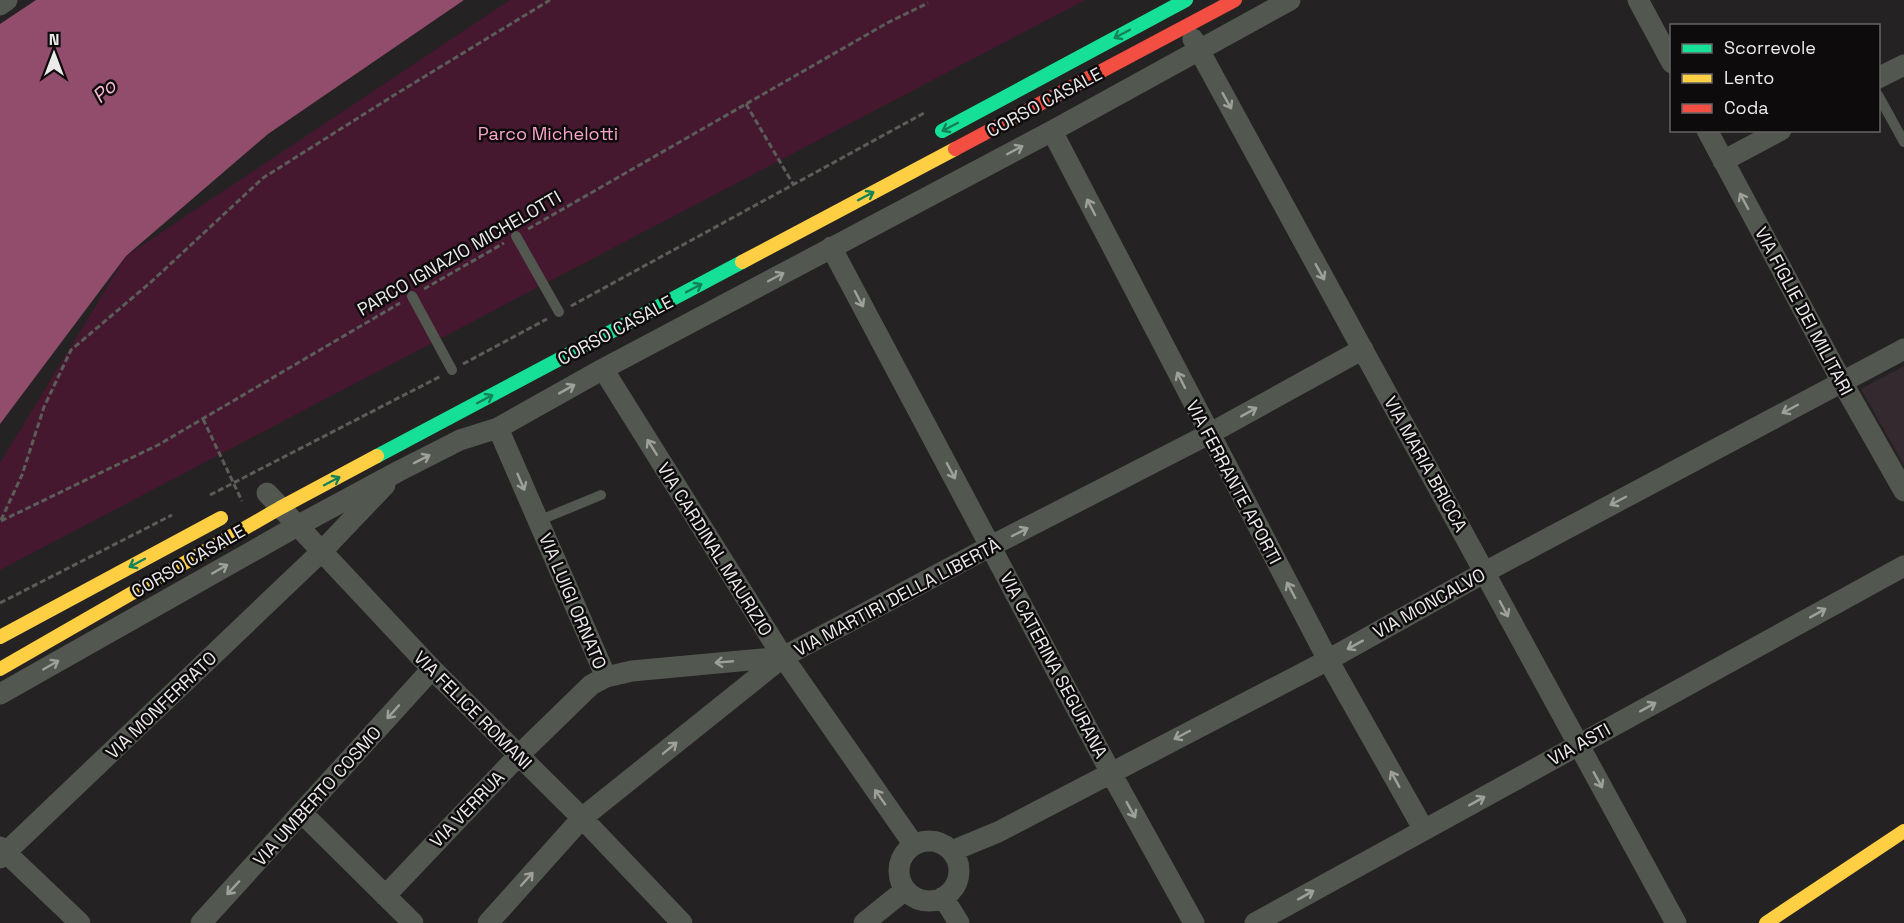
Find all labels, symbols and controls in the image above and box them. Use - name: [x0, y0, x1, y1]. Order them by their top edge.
- north arrow: [24, 24, 84, 84]
- legend: [1670, 24, 1880, 132]
- one-way arrow: [1114, 28, 1131, 40]
- text: N: [49, 29, 59, 50]
- text: Scorrevole: [1724, 36, 1816, 59]
- street label: CORSO CASALE: [982, 62, 1106, 142]
- text: Lento: [1724, 66, 1774, 89]
- water label: Po: [86, 73, 122, 109]
- one-way arrow: [1221, 92, 1233, 109]
- text: Coda: [1724, 96, 1769, 119]
- park label: Parco Michelotti: [478, 122, 618, 145]
- one-way arrow: [942, 122, 960, 133]
- one-way arrow: [1006, 144, 1023, 156]
- street label: PARCO IGNAZIO MICHELOTTI: [353, 185, 565, 321]
- one-way arrow: [857, 190, 875, 201]
- one-way arrow: [1738, 192, 1749, 210]
- one-way arrow: [1085, 198, 1097, 216]
- street label: VIA FIGLIE DEI MILITARI: [1750, 223, 1858, 399]
- one-way arrow: [1314, 263, 1326, 280]
- one-way arrow: [767, 271, 784, 283]
- one-way arrow: [685, 282, 702, 294]
- one-way arrow: [854, 289, 865, 307]
- street label: CORSO CASALE: [553, 290, 677, 370]
- one-way arrow: [1175, 372, 1187, 389]
- one-way arrow: [558, 383, 576, 394]
- street label: VIA MARIA BRICCA: [1379, 392, 1473, 536]
- one-way arrow: [476, 393, 493, 405]
- street label: VIA FERRANTE APORTI: [1181, 396, 1287, 568]
- one-way arrow: [1782, 403, 1799, 415]
- one-way arrow: [1239, 406, 1257, 417]
- one-way arrow: [645, 439, 657, 456]
- one-way arrow: [413, 453, 431, 464]
- street label: VIA CARDINAL MAURIZIO: [652, 458, 778, 640]
- one-way arrow: [946, 461, 957, 479]
- one-way arrow: [516, 472, 528, 490]
- one-way arrow: [323, 475, 340, 487]
- one-way arrow: [1610, 495, 1627, 507]
- street label: CORSO CASALE: [127, 519, 249, 603]
- one-way arrow: [1011, 525, 1029, 537]
- street label: VIA LUIGI ORNATO: [534, 530, 612, 672]
- street label: VIA MARTIRI DELLA LIBERTÀ: [790, 533, 1004, 661]
- one-way arrow: [129, 558, 147, 569]
- one-way arrow: [211, 563, 229, 574]
- street label: VIA MONCALVO: [1369, 563, 1489, 643]
- street label: VIA CATERINA SEGURANA: [995, 568, 1113, 762]
- one-way arrow: [1285, 582, 1297, 599]
- one-way arrow: [1498, 600, 1510, 617]
- one-way arrow: [1809, 607, 1827, 618]
- one-way arrow: [1347, 639, 1364, 651]
- street label: VIA MONFERRATO: [101, 646, 221, 764]
- street label: VIA FELICE ROMANI: [409, 646, 537, 774]
- one-way arrow: [715, 657, 735, 668]
- one-way arrow: [42, 659, 59, 671]
- one-way arrow: [1638, 701, 1656, 712]
- one-way arrow: [386, 705, 400, 720]
- street label: VIA ASTI: [1544, 718, 1614, 770]
- street label: VIA UMBERTO COSMO: [248, 721, 386, 871]
- one-way arrow: [1174, 730, 1192, 742]
- one-way arrow: [662, 741, 678, 754]
- street label: VIA VERRUA: [425, 766, 509, 852]
- one-way arrow: [1389, 771, 1401, 788]
- one-way arrow: [1593, 771, 1604, 789]
- one-way arrow: [874, 790, 886, 806]
- one-way arrow: [1468, 795, 1485, 807]
- one-way arrow: [1125, 801, 1137, 818]
- one-way arrow: [520, 872, 534, 887]
- one-way arrow: [226, 880, 240, 895]
- one-way arrow: [1297, 889, 1314, 901]

